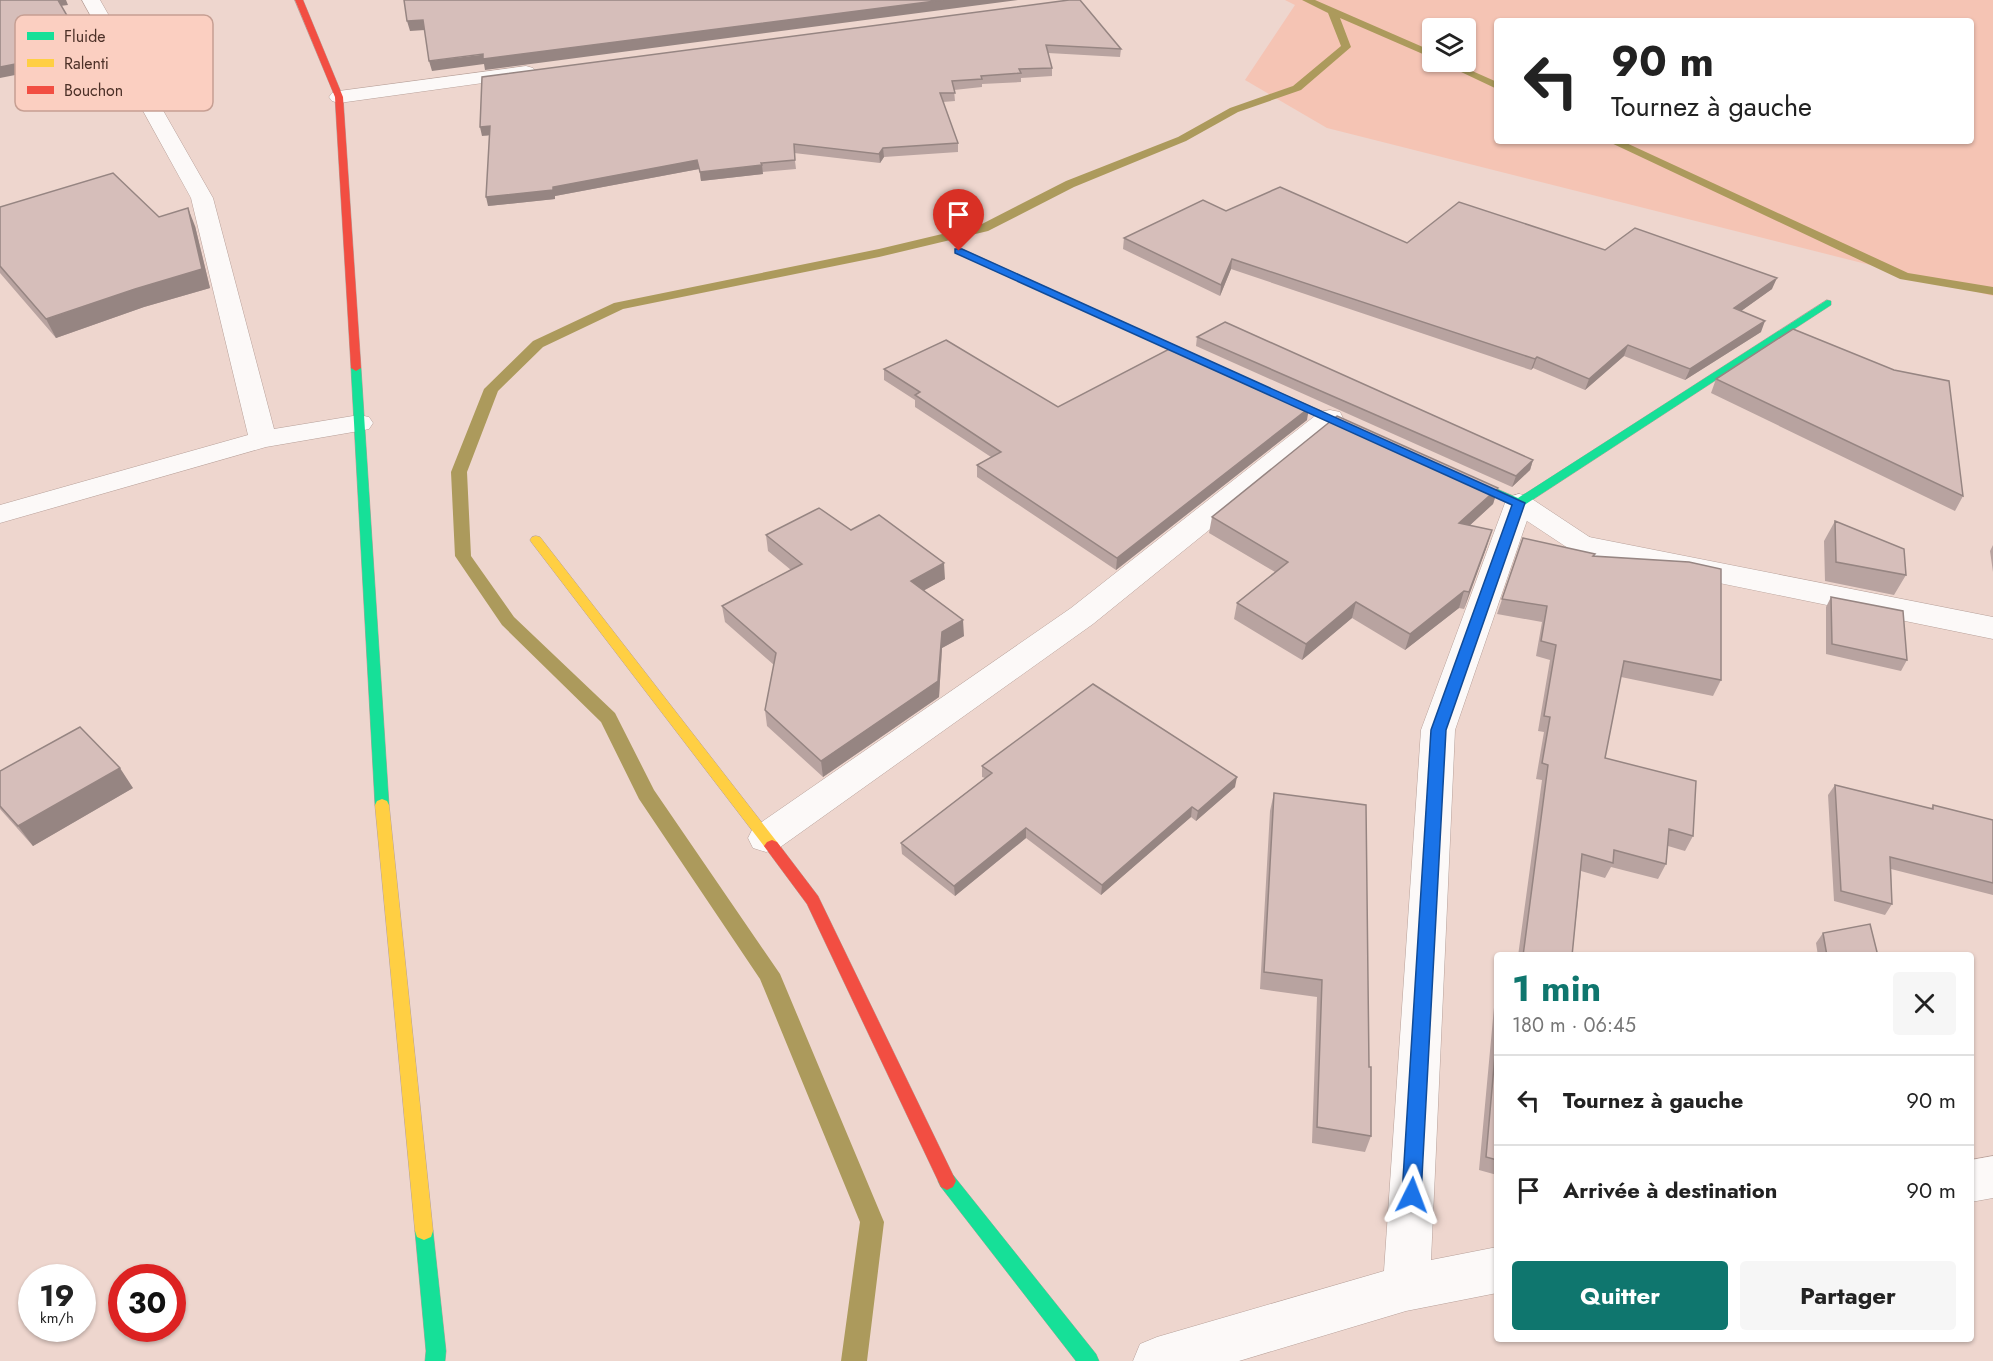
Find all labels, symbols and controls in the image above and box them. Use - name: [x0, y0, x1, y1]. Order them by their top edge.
- legend: [15, 15, 213, 111]
- map controls: [1422, 18, 1476, 72]
- button: layers: [1422, 18, 1476, 72]
- text: Fluide: [64, 25, 106, 48]
- text: 90 m: [1611, 31, 1714, 92]
- icon: left: [1512, 42, 1590, 120]
- text: Ralenti: [64, 52, 109, 75]
- text: Bouchon: [64, 79, 123, 102]
- text: Tournez à gauche: [1611, 87, 1812, 126]
- pin: [933, 189, 984, 251]
- icon: arrive: [942, 198, 975, 231]
- text: 1 min: [1512, 962, 1601, 1014]
- button: close: [1893, 972, 1956, 1035]
- text: 180 m · 06:45: [1512, 1011, 1636, 1040]
- icon: left: [1512, 1084, 1545, 1117]
- text: Tournez à gauche: [1563, 1084, 1743, 1116]
- text: 90 m: [1906, 1084, 1956, 1116]
- position arrow: [1380, 1163, 1444, 1227]
- icon: arrive: [1512, 1174, 1545, 1207]
- text: Arrivée à destination: [1563, 1174, 1777, 1206]
- text: 90 m: [1906, 1174, 1956, 1206]
- button: Quitter: [1512, 1261, 1728, 1330]
- button: Partager: [1740, 1261, 1956, 1330]
- speed limit sign: 30: [108, 1264, 186, 1342]
- text: 19: [39, 1274, 75, 1317]
- text: km/h: [40, 1307, 74, 1329]

